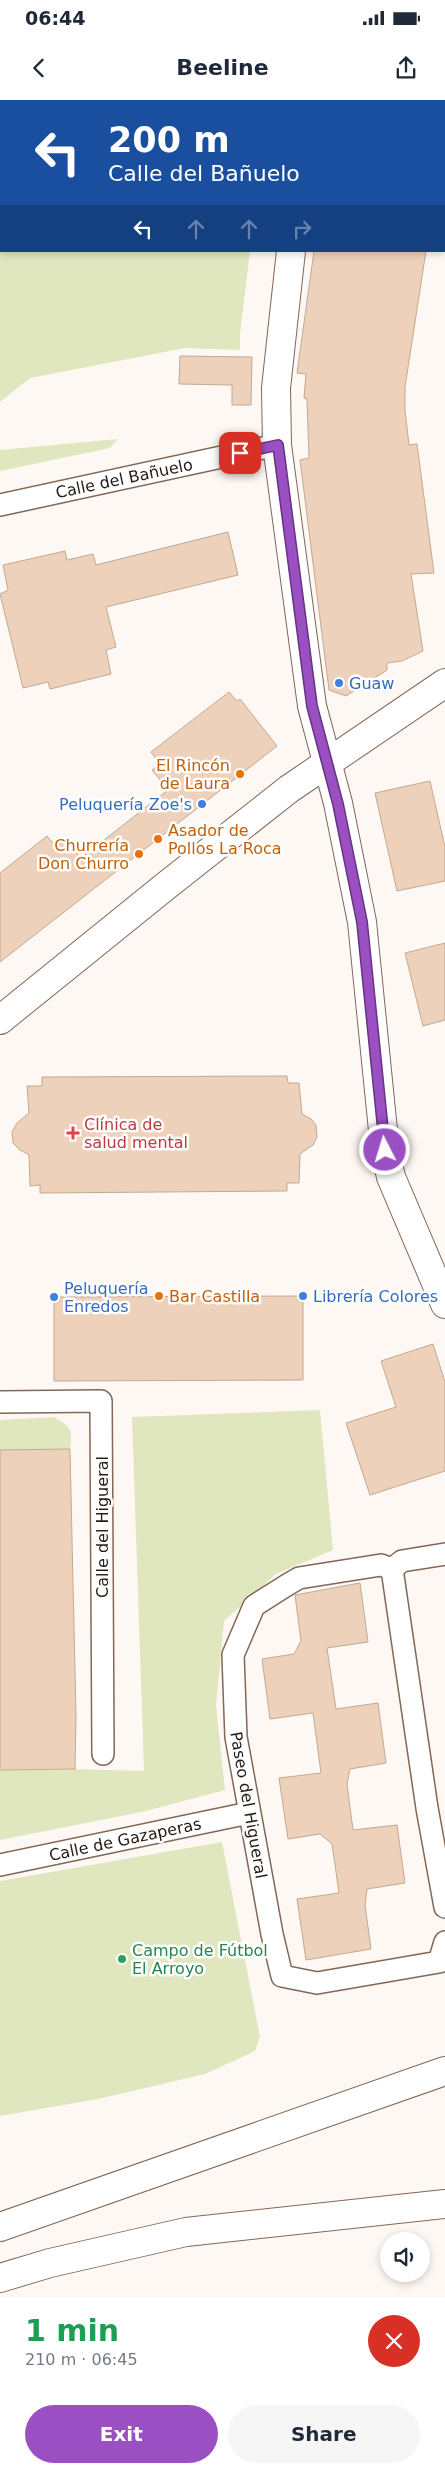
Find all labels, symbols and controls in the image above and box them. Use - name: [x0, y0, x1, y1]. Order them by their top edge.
- text: 06:44: [25, 7, 85, 29]
- icon: back: [25, 54, 53, 82]
- icon: share: [392, 54, 420, 82]
- text: Beeline: [176, 55, 269, 80]
- icon: left: [25, 120, 90, 185]
- text: 200 m: [108, 120, 230, 160]
- text: Calle del Bañuelo: [108, 161, 300, 186]
- icon: left: [129, 215, 157, 243]
- icon: ahead: [182, 215, 210, 243]
- icon: ahead: [235, 215, 263, 243]
- icon: right: [288, 215, 316, 243]
- pin: [219, 432, 261, 474]
- icon: arrive: [226, 439, 254, 467]
- street label: Calle del Bañuelo: [54, 455, 194, 502]
- place label: Guaw: [349, 674, 394, 693]
- marker: Guaw: [333, 677, 345, 689]
- place label: El Rincón de Laura: [156, 756, 230, 793]
- marker: El Rincón de Laura: [234, 768, 246, 780]
- place label: Peluquería Zoe's: [59, 795, 192, 814]
- marker: Peluquería Zoe's: [196, 798, 208, 810]
- place label: Asador de Pollos La Roca: [168, 821, 282, 858]
- marker: Asador de Pollos La Roca: [152, 833, 164, 845]
- place label: Churrería Don Churro: [38, 836, 129, 873]
- marker: Churrería Don Churro: [133, 848, 145, 860]
- place label: Clínica de salud mental: [84, 1115, 188, 1152]
- position arrow: [358, 1123, 410, 1175]
- marker: Clínica de salud mental: [66, 1126, 80, 1140]
- place label: Peluquería Enredos: [64, 1279, 148, 1316]
- place label: Bar Castilla: [169, 1287, 260, 1306]
- place label: Librería Colores: [313, 1287, 438, 1306]
- marker: Bar Castilla: [153, 1290, 165, 1302]
- marker: Librería Colores: [297, 1290, 309, 1302]
- marker: Peluquería Enredos: [48, 1291, 60, 1303]
- street label: Calle del Higueral: [93, 1456, 112, 1598]
- street label: Paseo del Higueral: [226, 1730, 271, 1880]
- street label: Calle de Gazaperas: [47, 1814, 203, 1865]
- place label: Campo de Fútbol El Arroyo: [132, 1941, 268, 1978]
- marker: Campo de Fútbol El Arroyo: [116, 1953, 128, 1965]
- map controls: [380, 2232, 430, 2282]
- button: sound: [380, 2232, 430, 2282]
- text: 1 min: [25, 2313, 119, 2348]
- button: close: [368, 2315, 420, 2367]
- text: 210 m · 06:45: [25, 2350, 138, 2369]
- button: Exit: [25, 2405, 218, 2463]
- button: Share: [228, 2405, 420, 2463]

